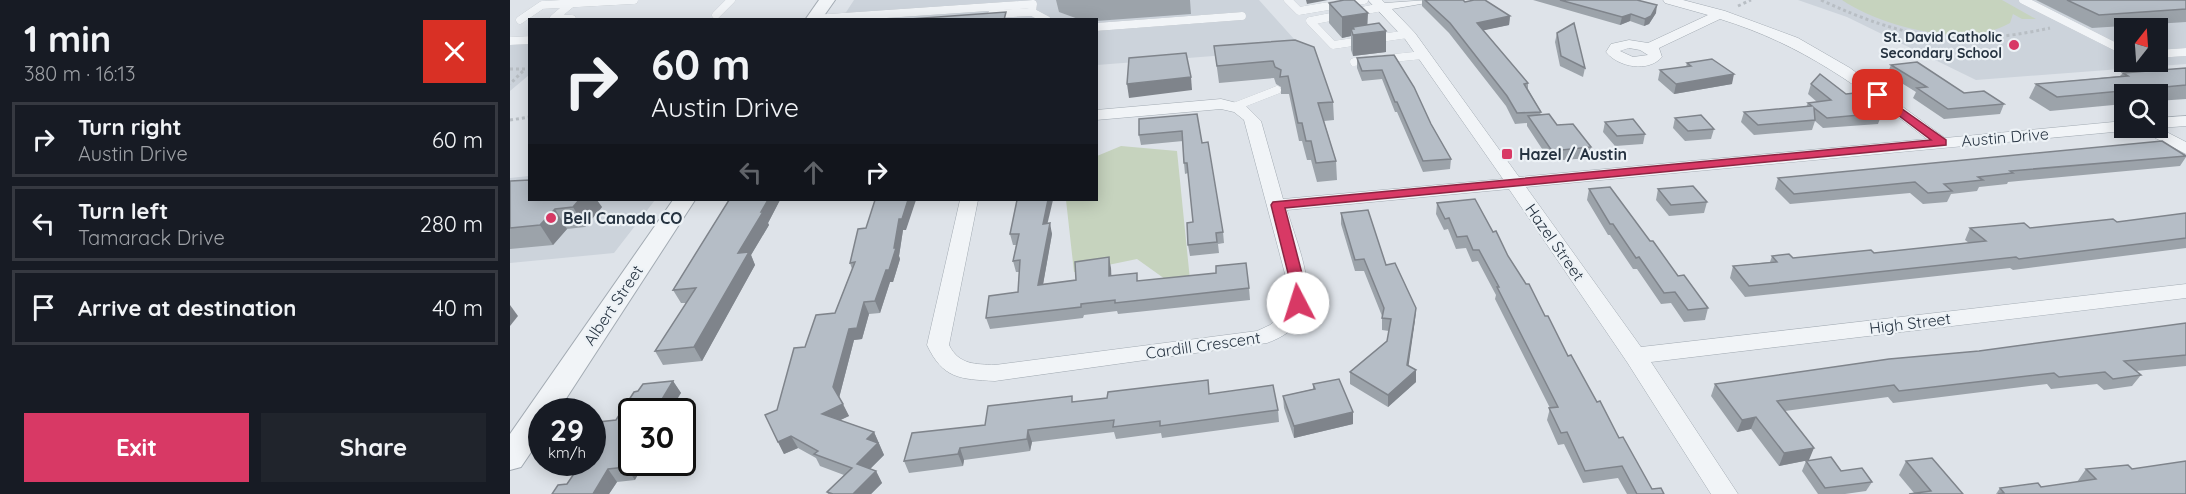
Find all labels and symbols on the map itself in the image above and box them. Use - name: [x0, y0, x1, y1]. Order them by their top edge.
- north arrow: [2114, 18, 2168, 72]
- place label: St. David Catholic Secondary School: [1880, 28, 2002, 62]
- marker: St. David Catholic Secondary School: [2007, 38, 2021, 52]
- pin: [1852, 69, 1903, 120]
- street label: Austin Drive: [1960, 123, 2050, 151]
- place label: Hazel / Austin: [1519, 144, 1627, 164]
- marker: Hazel / Austin: [1500, 147, 1514, 161]
- street label: Hazel Street: [1521, 200, 1589, 284]
- place label: Bell Canada CO: [563, 208, 682, 228]
- marker: Bell Canada CO: [544, 211, 558, 225]
- street label: Albert Street: [579, 261, 647, 349]
- position arrow: [1266, 271, 1330, 335]
- street label: High Street: [1868, 308, 1952, 338]
- street label: Cardill Crescent: [1144, 327, 1262, 363]
- speed limit sign: 30: [618, 398, 696, 476]

